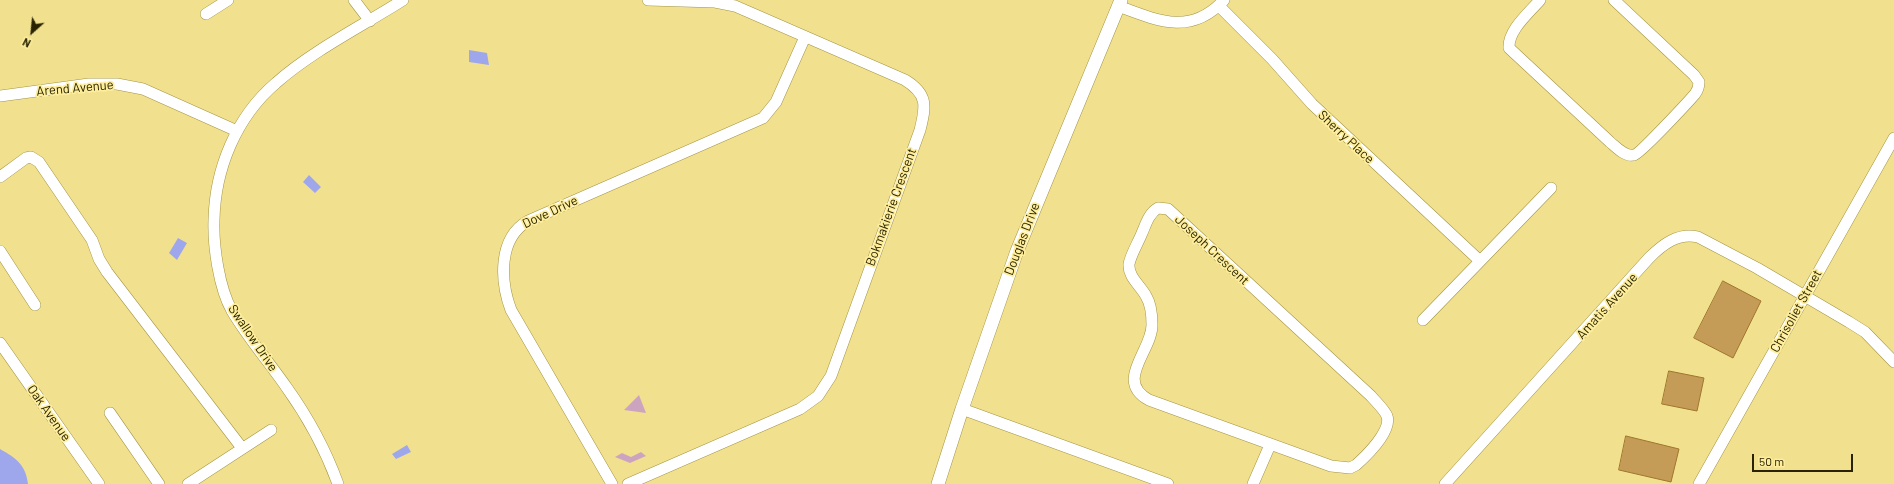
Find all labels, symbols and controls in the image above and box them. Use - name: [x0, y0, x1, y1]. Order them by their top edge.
- north arrow: [12, 12, 52, 52]
- text: N: [20, 36, 33, 51]
- street label: Arend Avenue: [36, 77, 114, 99]
- street label: Sherry Place: [1315, 107, 1377, 167]
- street label: Bokmakierie Crescent: [862, 146, 920, 268]
- street label: Dove Drive: [520, 192, 580, 232]
- street label: Douglas Drive: [1001, 200, 1043, 278]
- street label: Joseph Crescent: [1172, 212, 1252, 288]
- street label: Chrisoliet Street: [1767, 267, 1825, 355]
- street label: Amatis Avenue: [1573, 270, 1641, 342]
- street label: Swallow Drive: [225, 302, 281, 374]
- street label: Oak Avenue: [24, 382, 74, 444]
- scale bar: [1754, 446, 1855, 472]
- text: 50 m: [1759, 454, 1784, 468]

